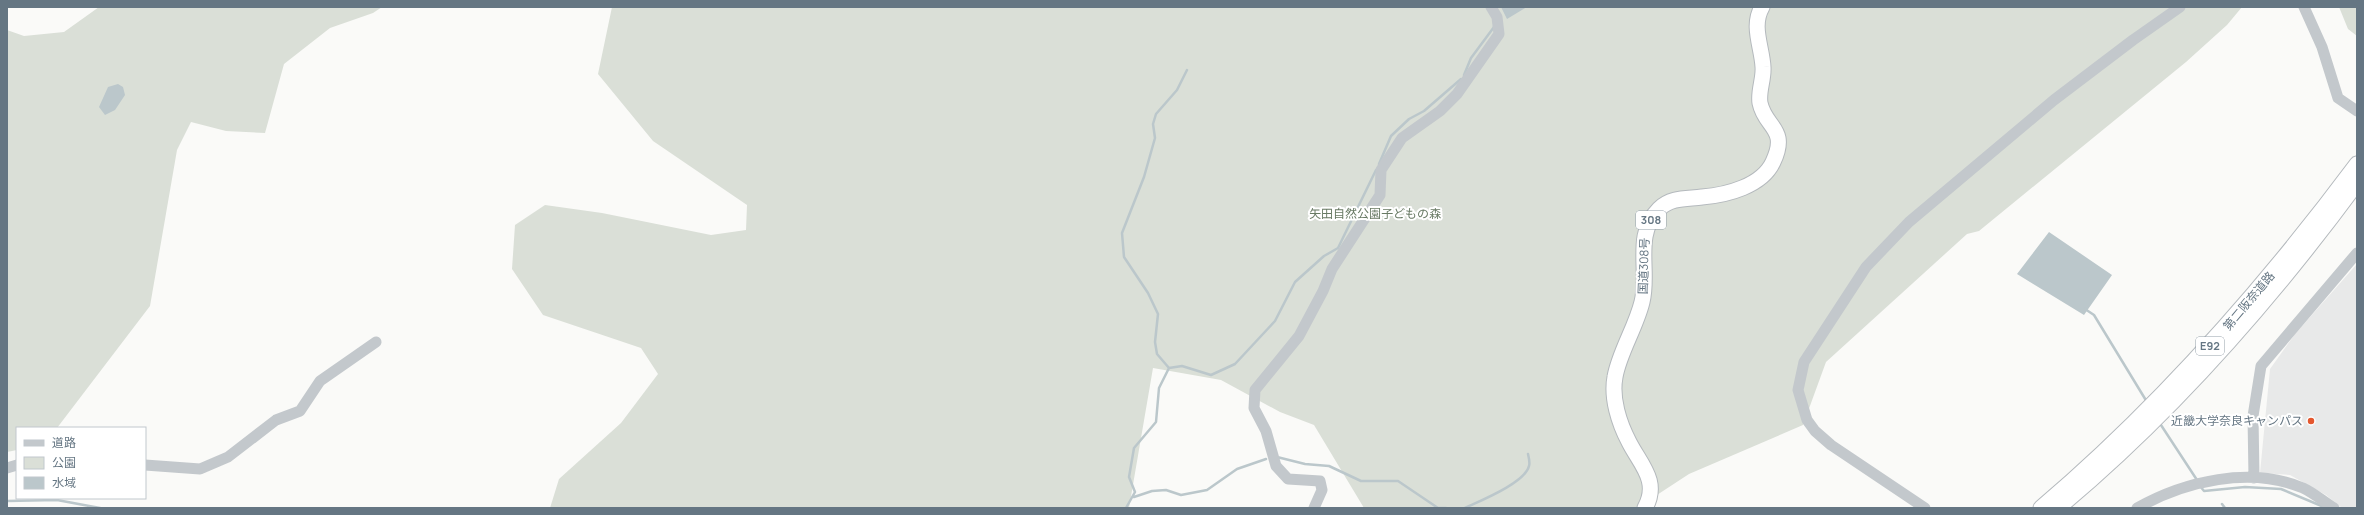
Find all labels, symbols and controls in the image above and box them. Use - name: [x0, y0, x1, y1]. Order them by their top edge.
- park label: 矢田自然公園子どもの森: [1309, 205, 1441, 222]
- road number: 308: [1636, 211, 1666, 229]
- street label: 国道308号: [1634, 237, 1653, 295]
- street label: 第二阪奈道路: [2219, 268, 2278, 334]
- road number: E92: [2196, 337, 2224, 355]
- place label: 近畿大学奈良キャンパス: [2171, 412, 2303, 429]
- marker: 近畿大学奈良キャンパス: [2306, 416, 2316, 426]
- legend: [16, 427, 146, 499]
- text: 道路: [52, 434, 76, 451]
- text: 公園: [52, 454, 76, 471]
- text: 水域: [52, 474, 76, 491]

